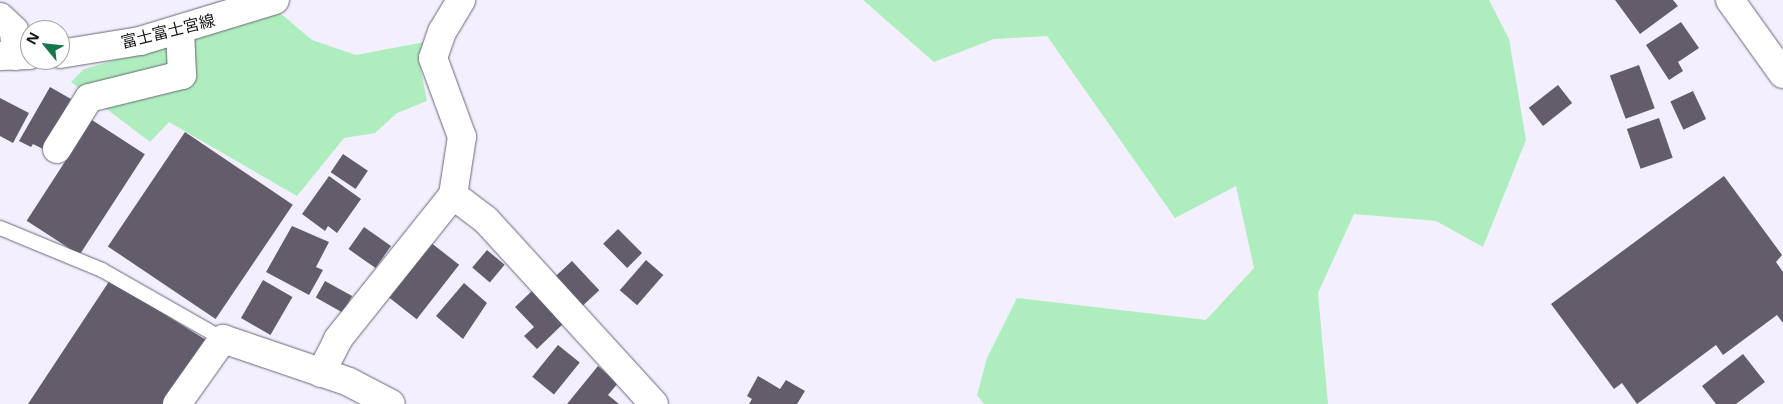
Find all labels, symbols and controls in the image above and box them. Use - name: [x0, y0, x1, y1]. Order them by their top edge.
- street label: 富士富士宮線: [119, 10, 217, 52]
- north arrow: [20, 20, 70, 70]
- text: N: [21, 29, 43, 48]

